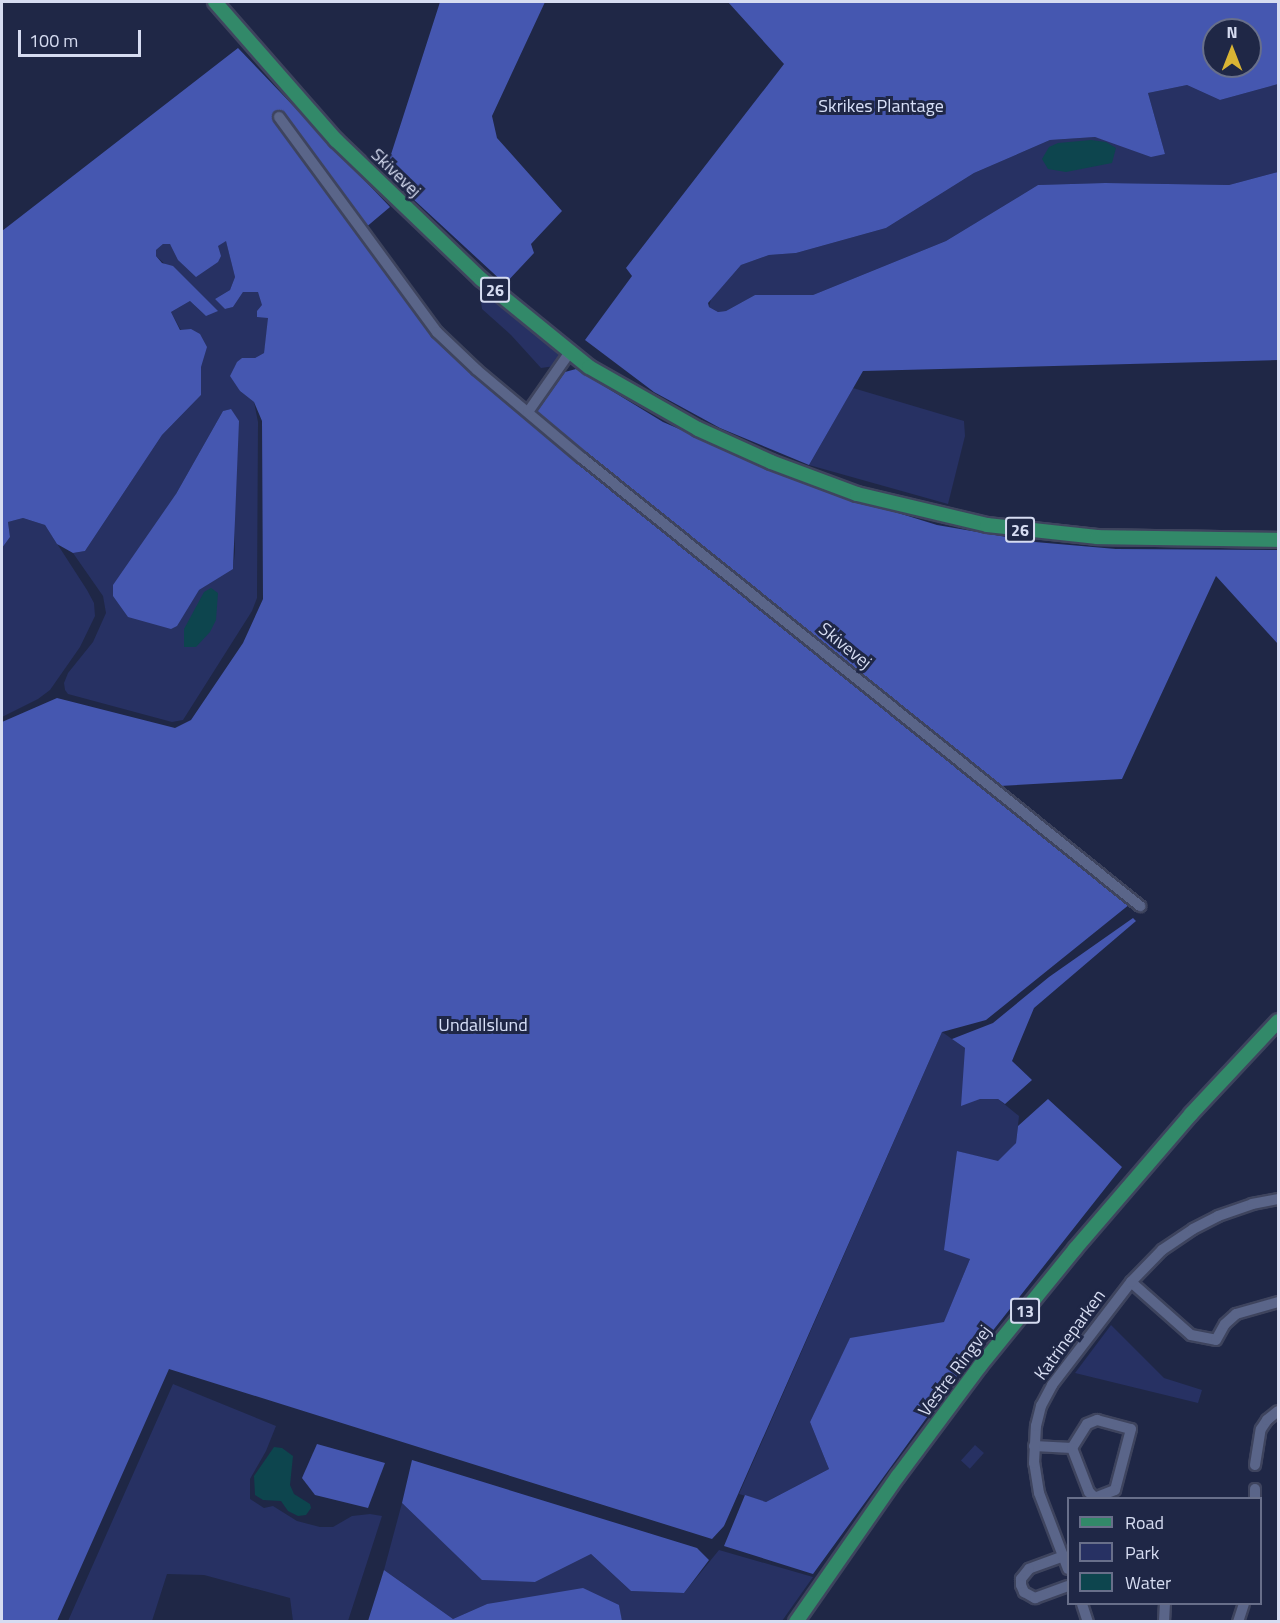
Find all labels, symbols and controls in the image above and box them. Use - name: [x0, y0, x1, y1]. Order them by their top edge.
- scale bar: [21, 18, 144, 56]
- north arrow: [1202, 18, 1262, 78]
- text: N: [1226, 20, 1238, 44]
- text: 100 m: [29, 27, 78, 54]
- park label: Skrikes Plantage: [818, 95, 944, 117]
- street label: Skivevej: [366, 144, 426, 202]
- road number: 26: [480, 277, 510, 303]
- road number: 26: [1005, 517, 1035, 543]
- street label: Skivevej: [814, 618, 876, 674]
- park label: Undallslund: [438, 1014, 528, 1036]
- street label: Katrineparken: [1030, 1286, 1110, 1384]
- road number: 13: [1010, 1298, 1040, 1324]
- street label: Vestre Ringvej: [914, 1321, 996, 1421]
- legend: [1067, 1497, 1262, 1605]
- text: Road: [1125, 1509, 1164, 1536]
- text: Park: [1125, 1539, 1159, 1566]
- text: Water: [1125, 1569, 1171, 1596]

